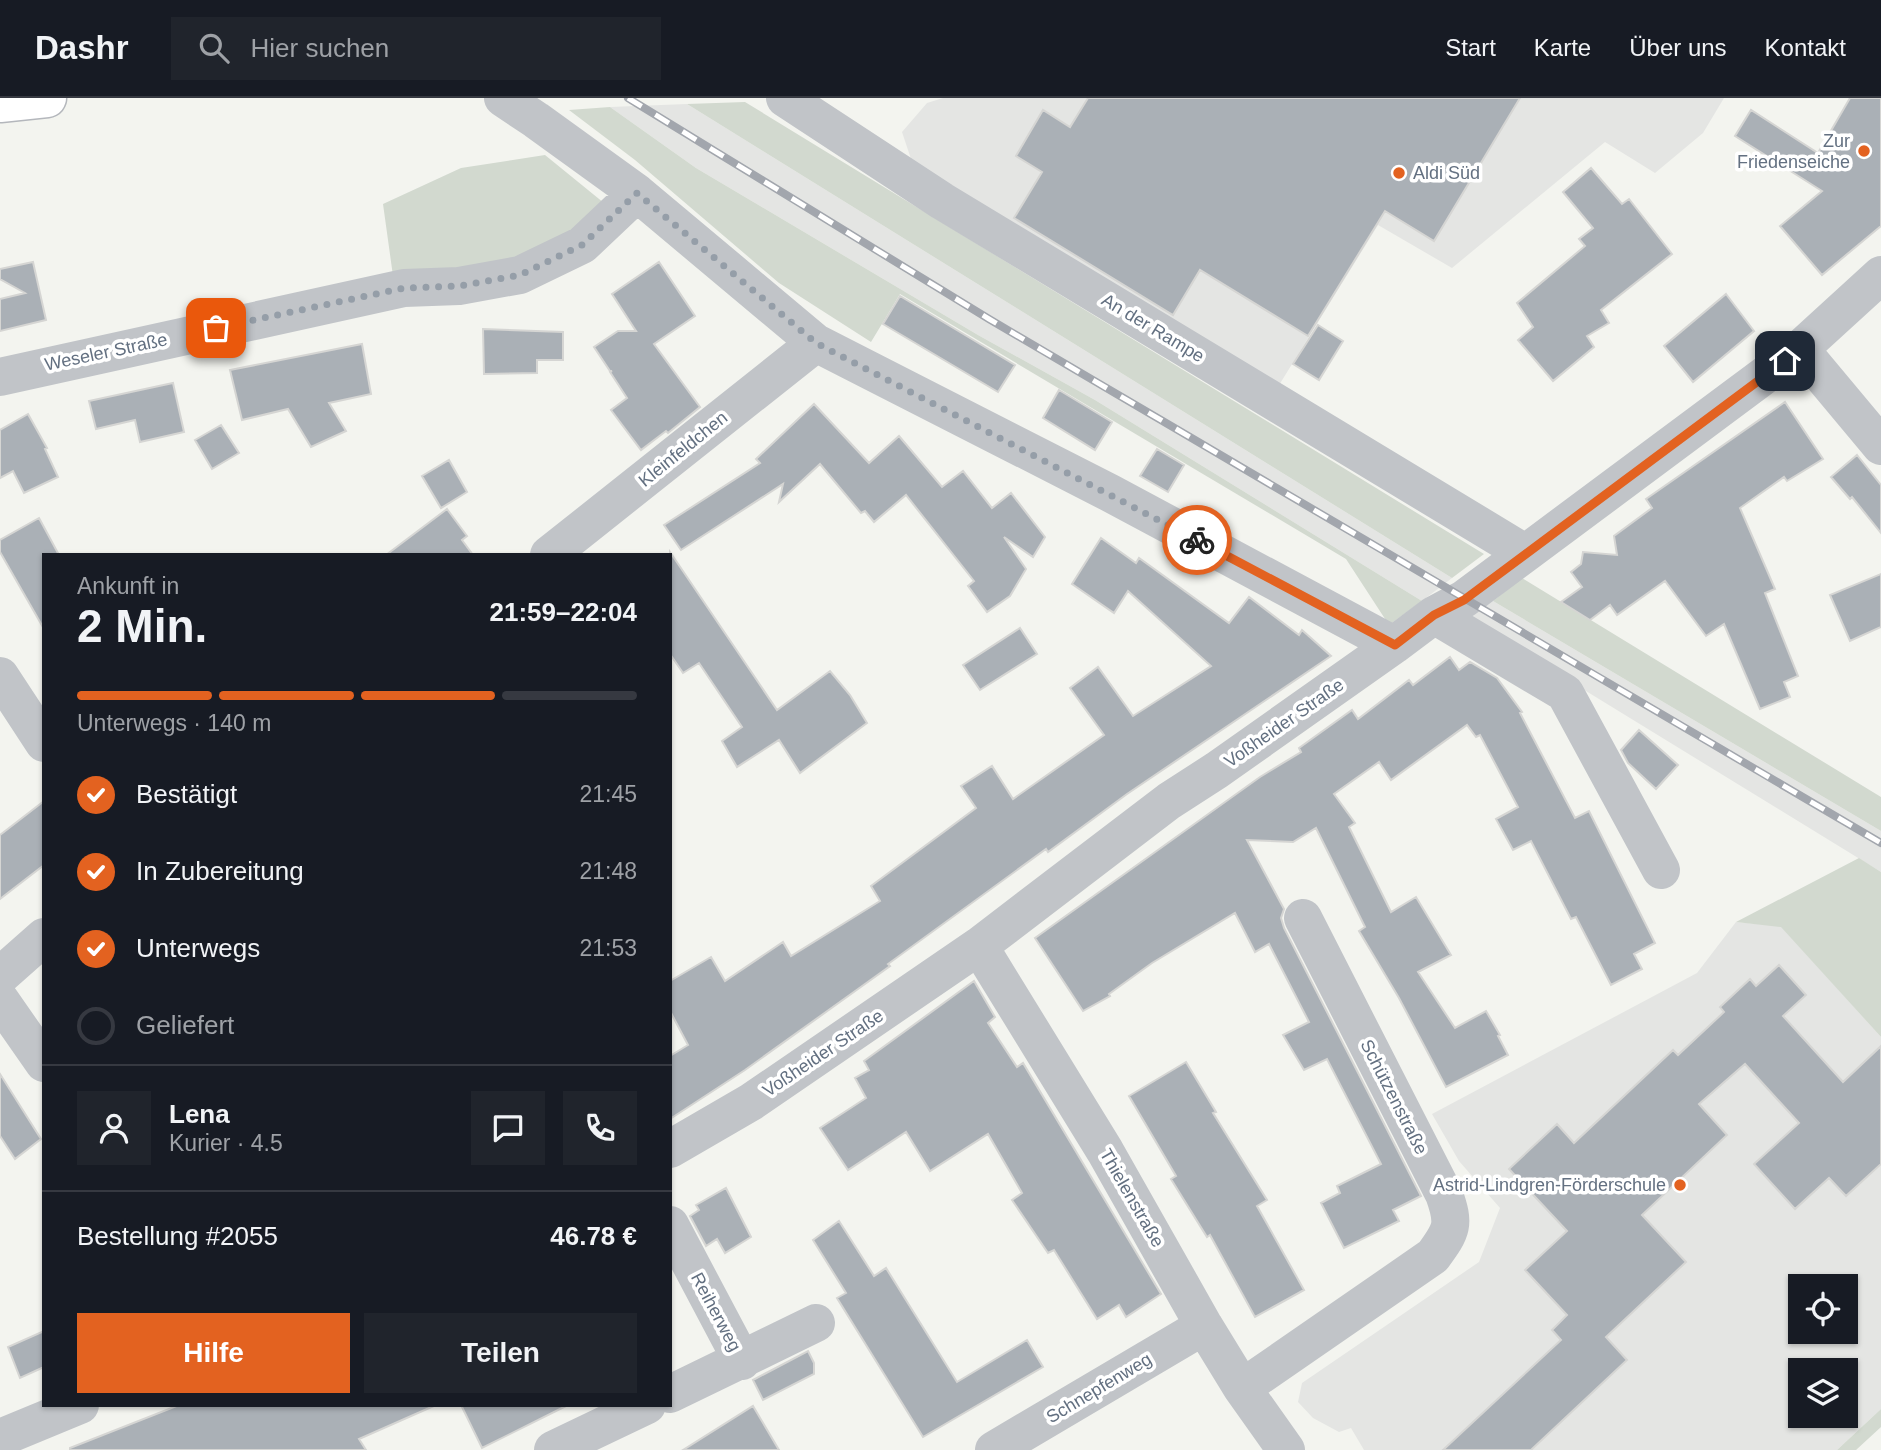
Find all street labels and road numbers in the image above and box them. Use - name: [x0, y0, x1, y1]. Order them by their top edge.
- street label: An der Rampe: [1098, 290, 1208, 366]
- street label: Weseler Straße: [43, 329, 169, 375]
- street label: Kleinfeldchen: [635, 407, 731, 491]
- street label: Voßheider Straße: [1220, 674, 1348, 772]
- street label: Voßheider Straße: [759, 1005, 887, 1101]
- street label: Schützenstraße: [1356, 1036, 1432, 1158]
- street label: Thielenstraße: [1096, 1145, 1168, 1251]
- street label: Reiherweg: [687, 1269, 745, 1355]
- street label: Schnepfenweg: [1043, 1349, 1155, 1427]

